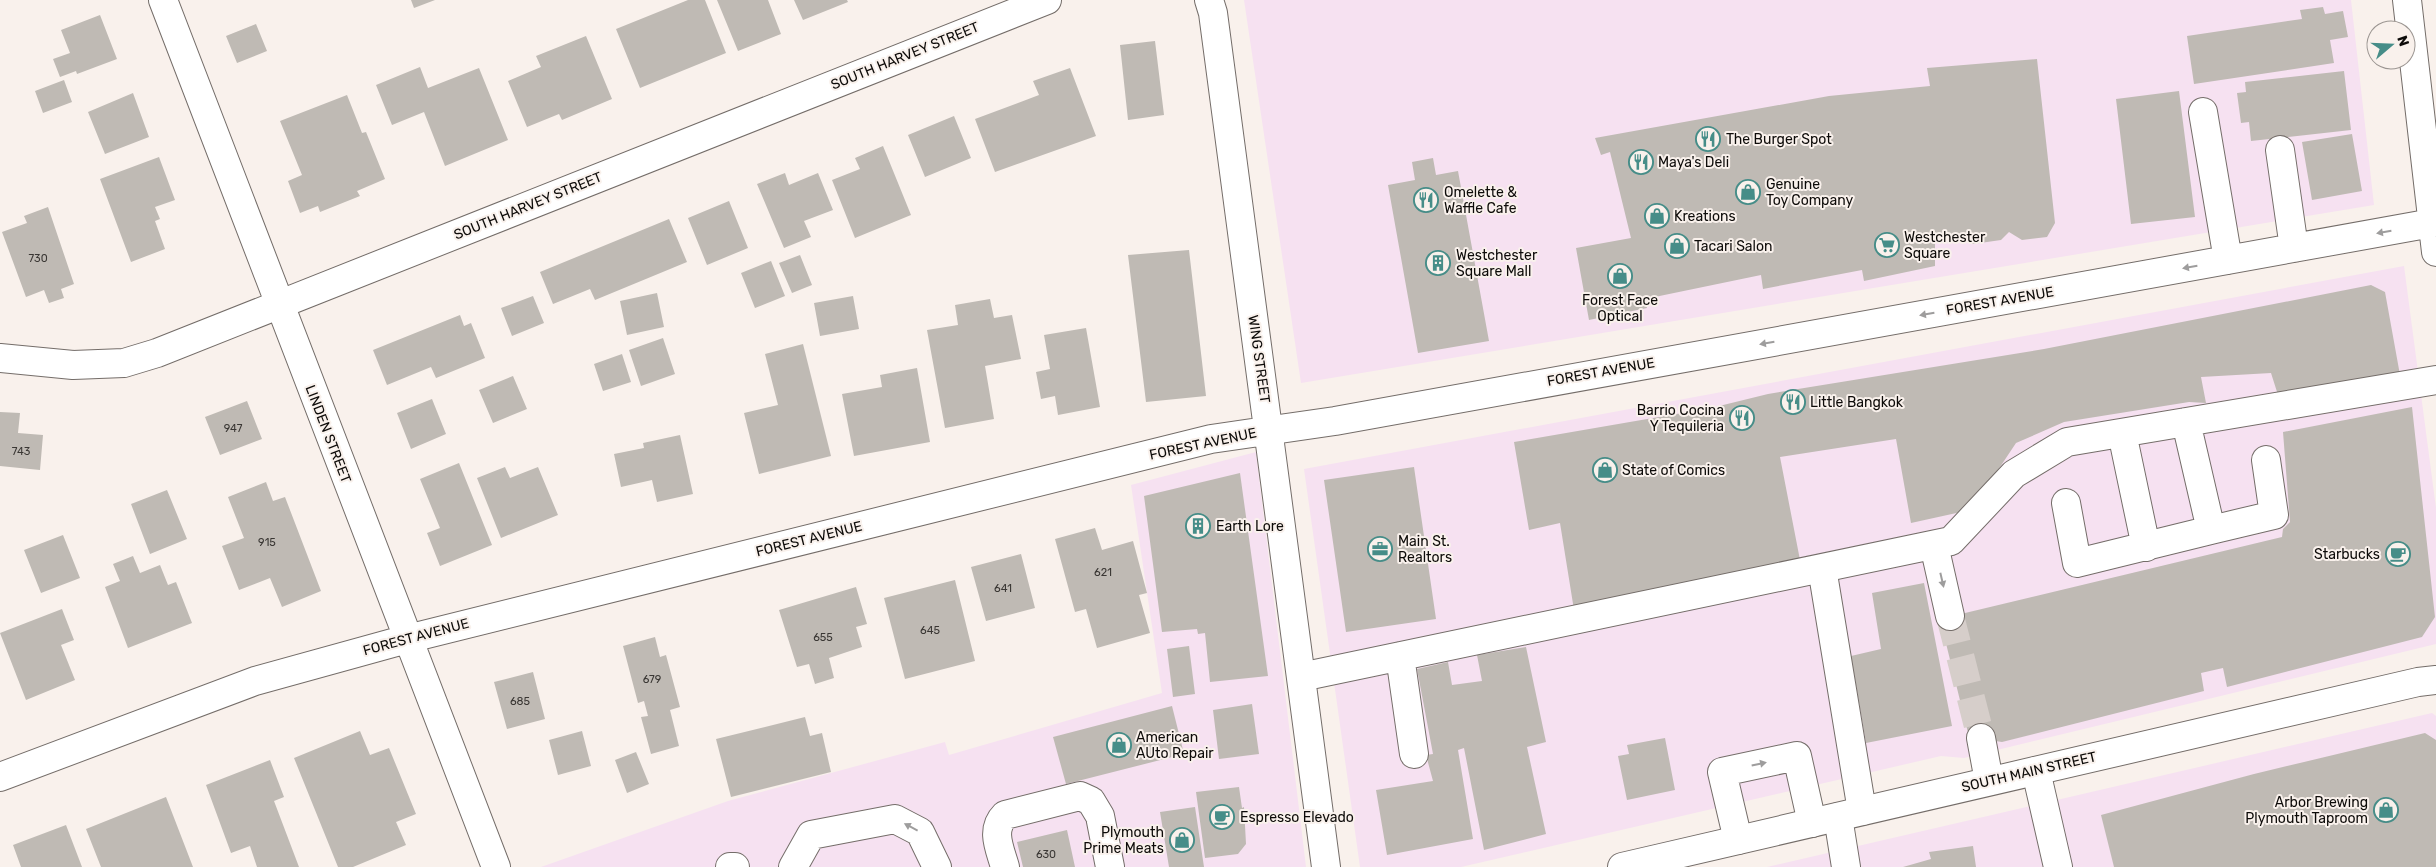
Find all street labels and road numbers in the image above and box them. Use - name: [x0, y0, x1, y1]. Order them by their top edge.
- street label: SOUTH HARVEY STREET: [828, 18, 982, 94]
- street label: SOUTH HARVEY STREET: [451, 168, 605, 244]
- street label: FOREST AVENUE: [1945, 283, 2055, 319]
- street label: WING STREET: [1244, 314, 1274, 404]
- street label: FOREST AVENUE: [1546, 354, 1656, 390]
- street label: LINDEN STREET: [301, 383, 355, 485]
- street label: FOREST AVENUE: [1148, 424, 1258, 464]
- street label: FOREST AVENUE: [754, 518, 864, 560]
- street label: FOREST AVENUE: [361, 615, 471, 659]
- street label: SOUTH MAIN STREET: [1960, 748, 2098, 796]

